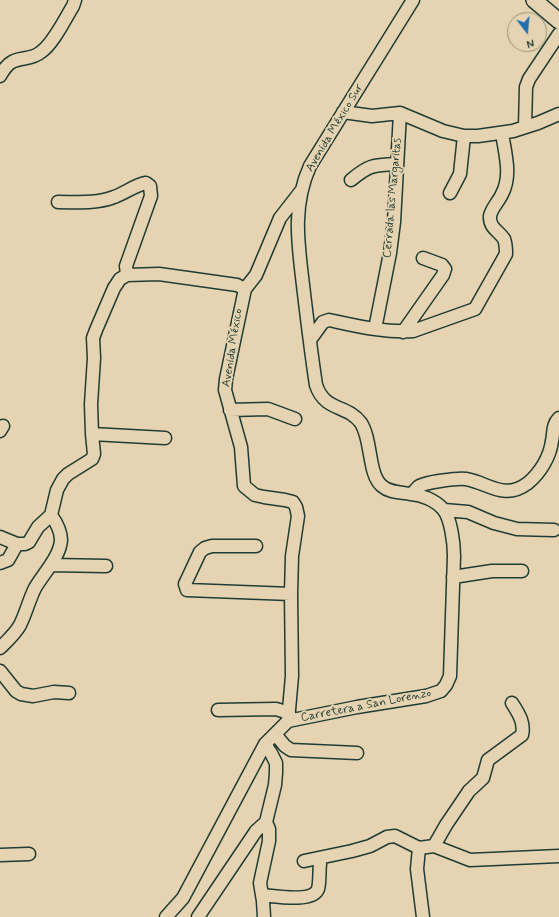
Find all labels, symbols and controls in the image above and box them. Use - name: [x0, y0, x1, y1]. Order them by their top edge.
- north arrow: [507, 12, 547, 52]
- text: N: [525, 35, 535, 50]
- street label: Avenida México Sur: [303, 81, 367, 175]
- street label: Cerrada las Margaritas: [381, 137, 405, 259]
- street label: Avenida México: [220, 308, 246, 388]
- street label: Carretera a San Lorenzo: [300, 686, 432, 726]

